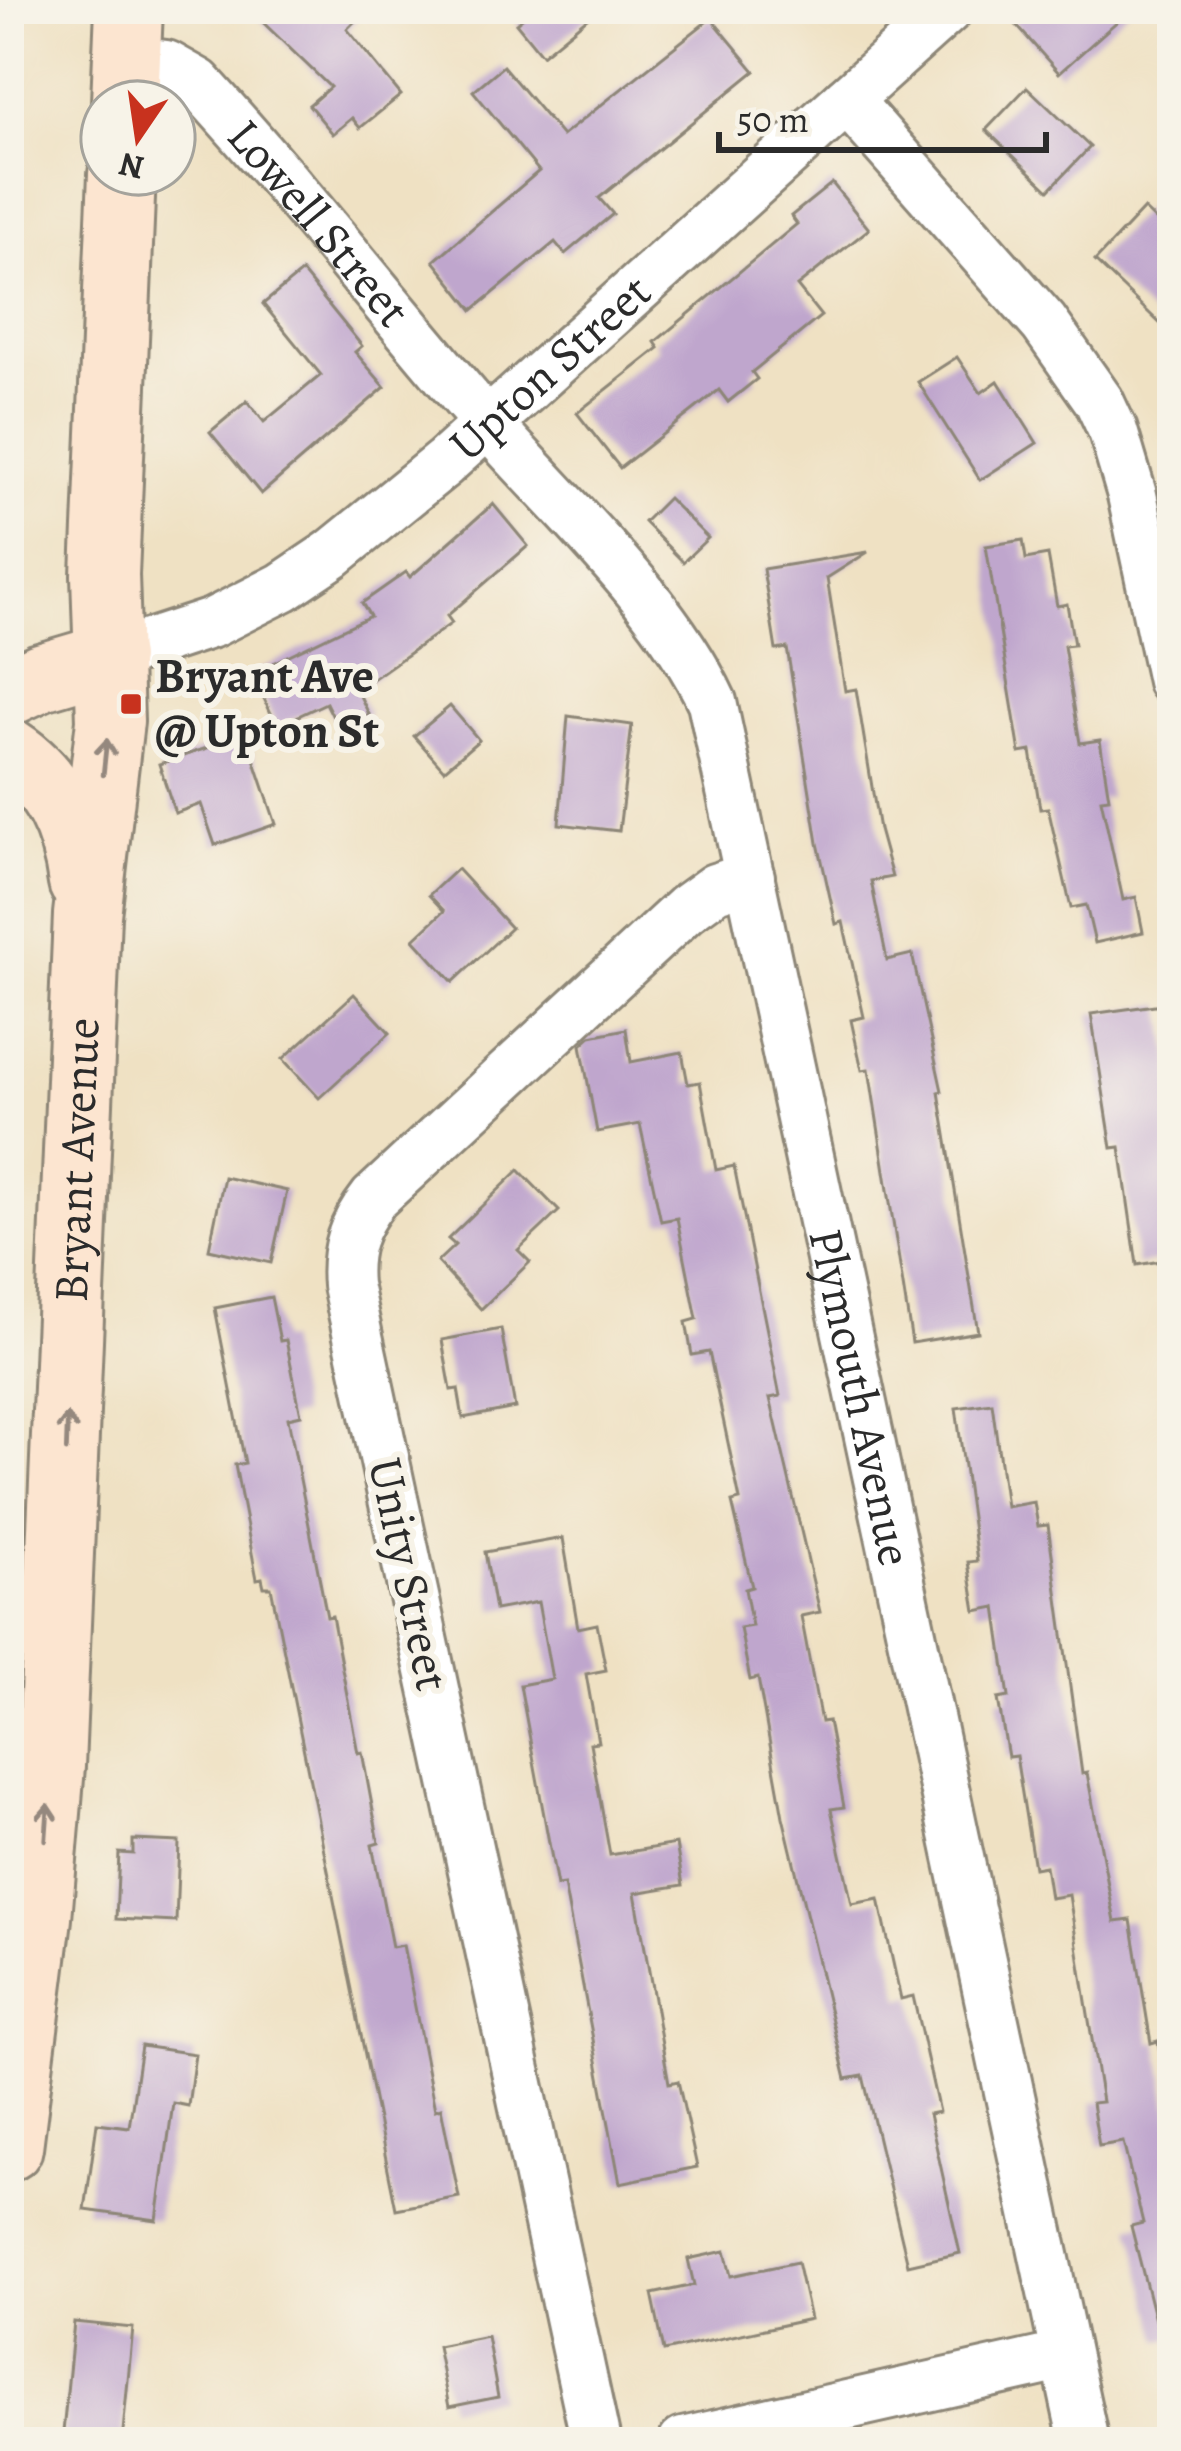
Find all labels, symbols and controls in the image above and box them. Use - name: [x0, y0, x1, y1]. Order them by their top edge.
- north arrow: [78, 78, 198, 198]
- scale bar: [719, 78, 1046, 152]
- text: 50 m: [737, 95, 809, 144]
- street label: Lowell Street: [212, 105, 426, 341]
- text: N: [115, 142, 148, 191]
- street label: Upton Street: [435, 259, 665, 476]
- place label: Bryant Ave @ Upton St: [155, 643, 379, 764]
- marker: Bryant Ave @ Upton St: [118, 691, 144, 717]
- one-way arrow: [95, 738, 117, 777]
- street label: Bryant Avenue: [38, 1016, 116, 1304]
- street label: Plymouth Avenue: [792, 1222, 929, 1572]
- one-way arrow: [55, 1413, 78, 1452]
- street label: Unity Street: [352, 1452, 466, 1696]
- one-way arrow: [36, 1803, 59, 1842]

